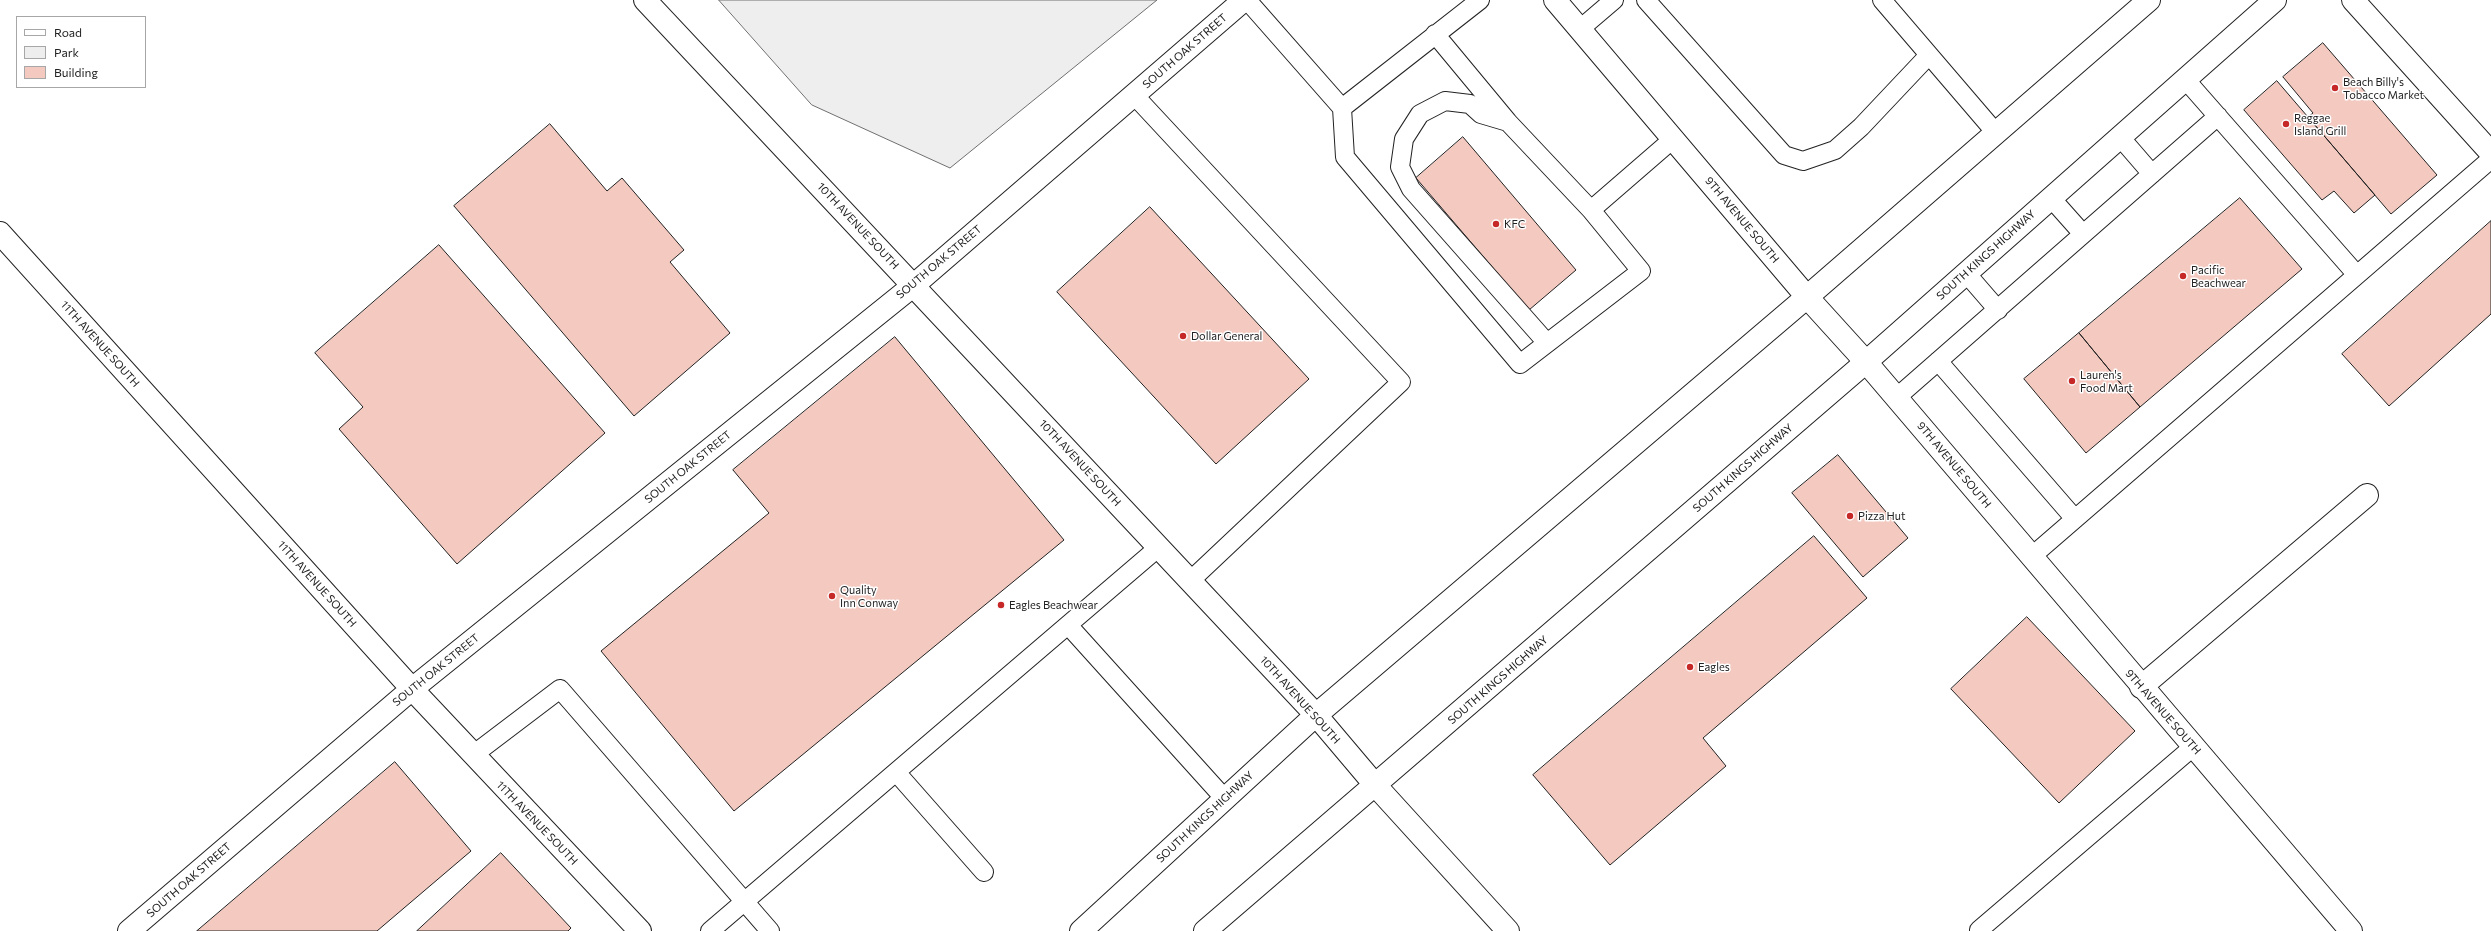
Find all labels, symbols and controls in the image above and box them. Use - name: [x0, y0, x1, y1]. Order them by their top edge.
- street label: SOUTH OAK STREET: [1140, 11, 1230, 91]
- legend: [16, 16, 146, 88]
- text: Road: [54, 25, 82, 39]
- text: Park: [54, 45, 79, 59]
- text: Building: [54, 65, 98, 79]
- place label: Beach Billy's Tobacco Market: [2343, 75, 2424, 101]
- marker: Beach Billy's Tobacco Market: [2330, 83, 2340, 93]
- place label: Reggae Island Grill: [2294, 111, 2346, 137]
- marker: Reggae Island Grill: [2281, 119, 2291, 129]
- street label: 9TH AVENUE SOUTH: [1702, 174, 1782, 266]
- street label: 10TH AVENUE SOUTH: [814, 180, 902, 272]
- street label: SOUTH KINGS HIGHWAY: [1934, 207, 2038, 303]
- place label: KFC: [1504, 217, 1525, 231]
- marker: KFC: [1491, 219, 1501, 229]
- street label: SOUTH OAK STREET: [894, 222, 984, 302]
- place label: Pacific Beachwear: [2191, 263, 2246, 289]
- marker: Pacific Beachwear: [2178, 271, 2188, 281]
- street label: 11TH AVENUE SOUTH: [58, 298, 142, 390]
- place label: Dollar General: [1191, 329, 1262, 343]
- marker: Dollar General: [1178, 331, 1188, 341]
- place label: Lauren's Food Mart: [2080, 368, 2133, 394]
- marker: Lauren's Food Mart: [2067, 376, 2077, 386]
- street label: 10TH AVENUE SOUTH: [1036, 417, 1124, 509]
- street label: 9TH AVENUE SOUTH: [1914, 419, 1994, 511]
- street label: SOUTH KINGS HIGHWAY: [1690, 421, 1796, 515]
- street label: SOUTH OAK STREET: [642, 428, 734, 506]
- place label: Pizza Hut: [1858, 509, 1905, 523]
- marker: Pizza Hut: [1845, 511, 1855, 521]
- street label: 11TH AVENUE SOUTH: [275, 538, 359, 630]
- place label: Quality Inn Conway: [840, 583, 898, 609]
- marker: Quality Inn Conway: [827, 591, 837, 601]
- place label: Eagles Beachwear: [1009, 598, 1098, 612]
- marker: Eagles Beachwear: [996, 600, 1006, 610]
- street label: SOUTH OAK STREET: [390, 631, 482, 709]
- street label: SOUTH KINGS HIGHWAY: [1445, 633, 1551, 727]
- street label: 10TH AVENUE SOUTH: [1257, 653, 1343, 747]
- place label: Eagles: [1698, 660, 1730, 674]
- marker: Eagles: [1685, 662, 1695, 672]
- street label: 9TH AVENUE SOUTH: [2122, 667, 2204, 757]
- street label: SOUTH KINGS HIGHWAY: [1154, 768, 1256, 866]
- street label: 11TH AVENUE SOUTH: [494, 778, 580, 868]
- street label: SOUTH OAK STREET: [144, 840, 234, 920]

